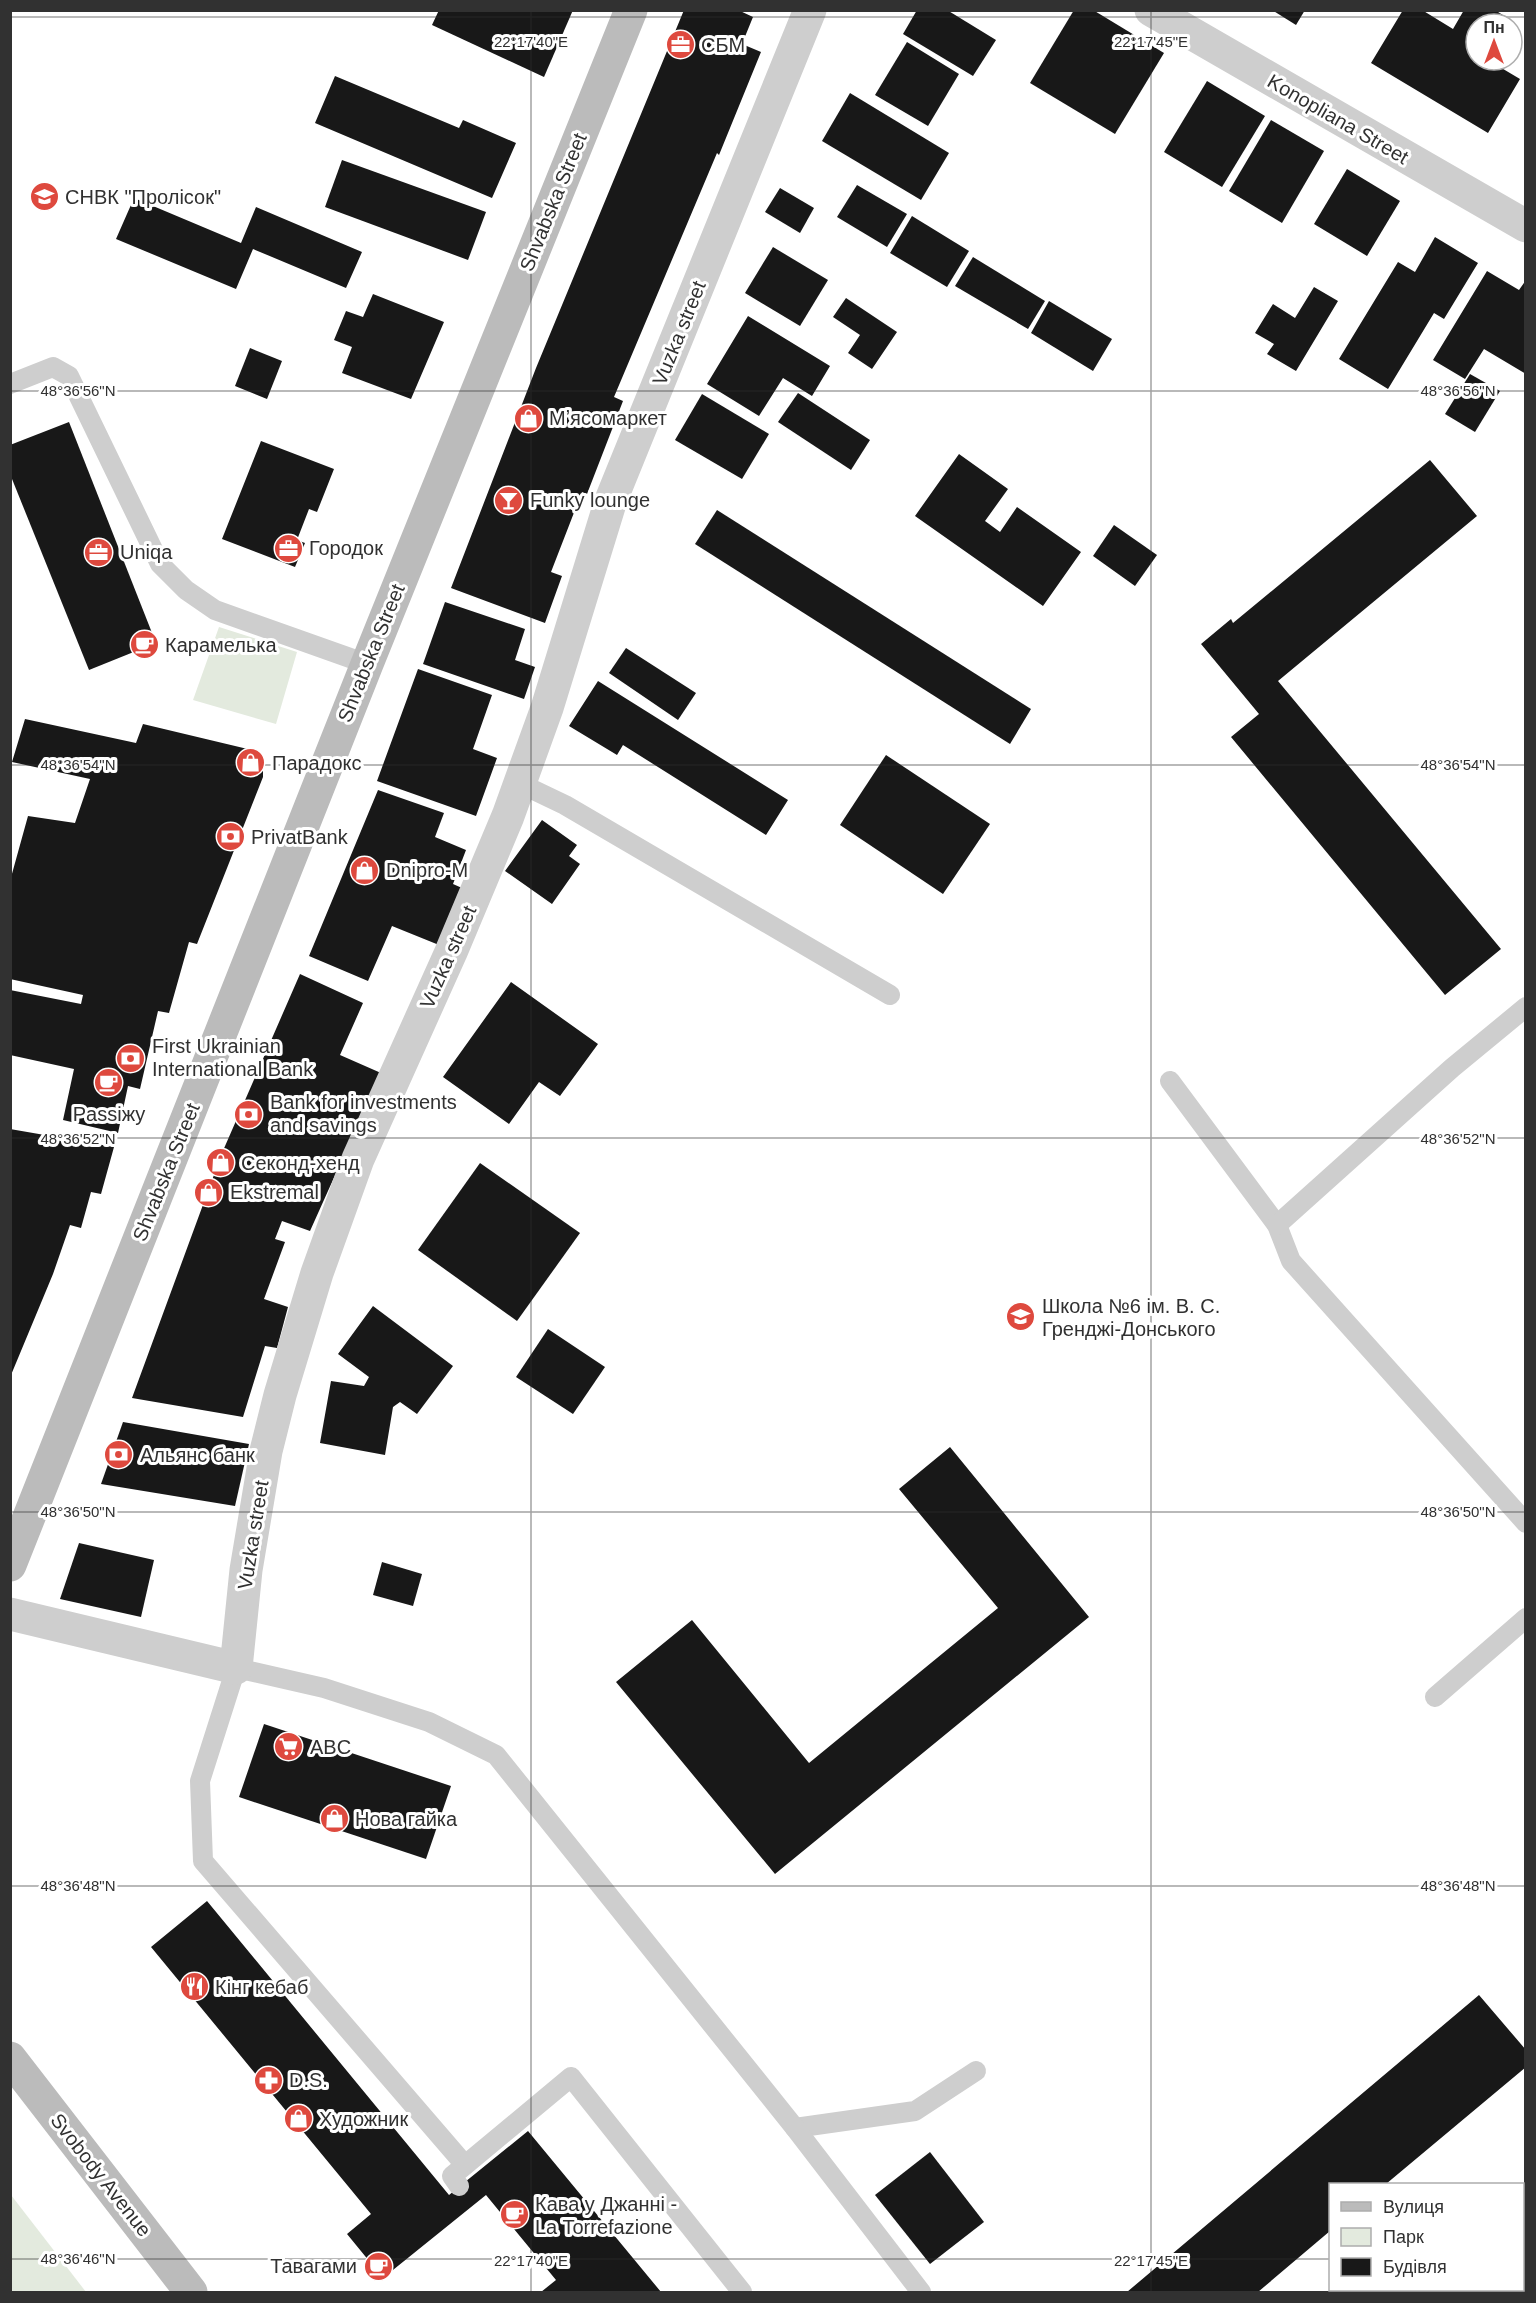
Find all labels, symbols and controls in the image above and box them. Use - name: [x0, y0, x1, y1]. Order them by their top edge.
- north arrow: [1464, 12, 1524, 72]
- text: Пн: [1483, 19, 1505, 36]
- office icon: СБМ: [664, 29, 696, 61]
- text: 22°17'40"E: [494, 33, 568, 50]
- text: 22°17'45"E: [1114, 33, 1188, 50]
- place label: СБМ: [701, 34, 745, 56]
- street label: Konopliana Street: [1264, 70, 1413, 168]
- street label: Shvabska Street: [515, 129, 591, 274]
- school or university icon: СНВК "Пролісок": [28, 181, 60, 213]
- place label: СНВК "Пролісок": [65, 186, 221, 208]
- street label: Vuzka street: [648, 277, 710, 388]
- text: 48°36'56"N: [40, 382, 116, 399]
- text: 48°36'56"N: [1420, 382, 1496, 399]
- shop icon: Мʼясомаркет: [512, 402, 544, 434]
- place label: Мʼясомаркет: [549, 407, 667, 429]
- bar icon: Funky lounge: [493, 484, 525, 516]
- place label: Funky lounge: [530, 489, 650, 511]
- office icon: Городок: [272, 532, 304, 564]
- office icon: Uniqa: [83, 536, 115, 568]
- place label: Городок: [309, 537, 383, 559]
- place label: Uniqa: [120, 541, 173, 563]
- street label: Shvabska Street: [333, 580, 409, 725]
- cafe icon: Карамелька: [128, 629, 160, 661]
- place label: Карамелька: [165, 634, 278, 656]
- shop icon: Парадокс: [235, 747, 267, 779]
- place label: Парадокс: [272, 752, 362, 774]
- text: 48°36'54"N: [40, 756, 116, 773]
- text: 48°36'54"N: [1420, 756, 1496, 773]
- bank icon: PrivatBank: [214, 821, 246, 853]
- place label: PrivatBank: [251, 826, 349, 848]
- shop icon: Dnipro-M: [349, 854, 381, 886]
- place label: Dnipro-M: [386, 859, 468, 881]
- street label: Vuzka street: [415, 902, 481, 1012]
- place label: First Ukrainian International Bank: [152, 1035, 314, 1080]
- bank icon: First Ukrainian International Bank: [115, 1042, 147, 1074]
- cafe icon: Passіжу: [93, 1067, 125, 1099]
- place label: Bank for investments and savings: [270, 1091, 457, 1136]
- bank icon: Bank for investments and savings: [233, 1098, 265, 1130]
- street label: Shvabska Street: [128, 1099, 204, 1244]
- place label: Passіжу: [73, 1103, 145, 1125]
- text: 48°36'52"N: [40, 1130, 116, 1147]
- text: 48°36'52"N: [1420, 1130, 1496, 1147]
- shop icon: Секонд-хенд: [204, 1147, 236, 1179]
- place label: Секонд-хенд: [241, 1152, 360, 1174]
- shop icon: Ekstremal: [193, 1176, 225, 1208]
- place label: Ekstremal: [230, 1181, 319, 1203]
- place label: Школа №6 ім. В. С. Гренджі-Донського: [1042, 1295, 1220, 1340]
- school or university icon: Школа №6 ім. В. С. Гренджі-Донського: [1005, 1301, 1037, 1333]
- bank icon: Альянс банк: [103, 1439, 135, 1471]
- place label: Альянс банк: [140, 1444, 255, 1466]
- street label: Vuzka street: [233, 1478, 273, 1591]
- text: 48°36'50"N: [40, 1503, 116, 1520]
- text: 48°36'50"N: [1420, 1503, 1496, 1520]
- supermarket icon: ABC: [273, 1731, 305, 1763]
- place label: ABC: [310, 1736, 351, 1758]
- shop icon: Нова гайка: [318, 1803, 350, 1835]
- place label: Нова гайка: [355, 1808, 458, 1830]
- text: 48°36'48"N: [40, 1877, 116, 1894]
- text: 48°36'48"N: [1420, 1877, 1496, 1894]
- restaurant icon: Кінг кебаб: [178, 1971, 210, 2003]
- place label: Кінг кебаб: [215, 1976, 308, 1998]
- pharmacy icon: D.S.: [252, 2064, 284, 2096]
- place label: D.S.: [289, 2069, 328, 2091]
- shop icon: Художник: [282, 2103, 314, 2135]
- place label: Художник: [319, 2108, 408, 2130]
- street label: Svobody Avenue: [46, 2109, 156, 2241]
- legend: [1329, 2183, 1524, 2291]
- place label: Кава у Джанні - La Torrefazione: [535, 2193, 677, 2238]
- text: Вулиця: [1383, 2197, 1444, 2217]
- cafe icon: Кава у Джанні - La Torrefazione: [498, 2199, 530, 2231]
- text: Парк: [1383, 2227, 1424, 2247]
- text: 48°36'46"N: [40, 2250, 116, 2267]
- cafe icon: Тавагами: [362, 2250, 394, 2282]
- text: 22°17'40"E: [494, 2252, 568, 2269]
- text: 22°17'45"E: [1114, 2252, 1188, 2269]
- place label: Тавагами: [270, 2255, 357, 2277]
- text: Будівля: [1383, 2257, 1447, 2277]

